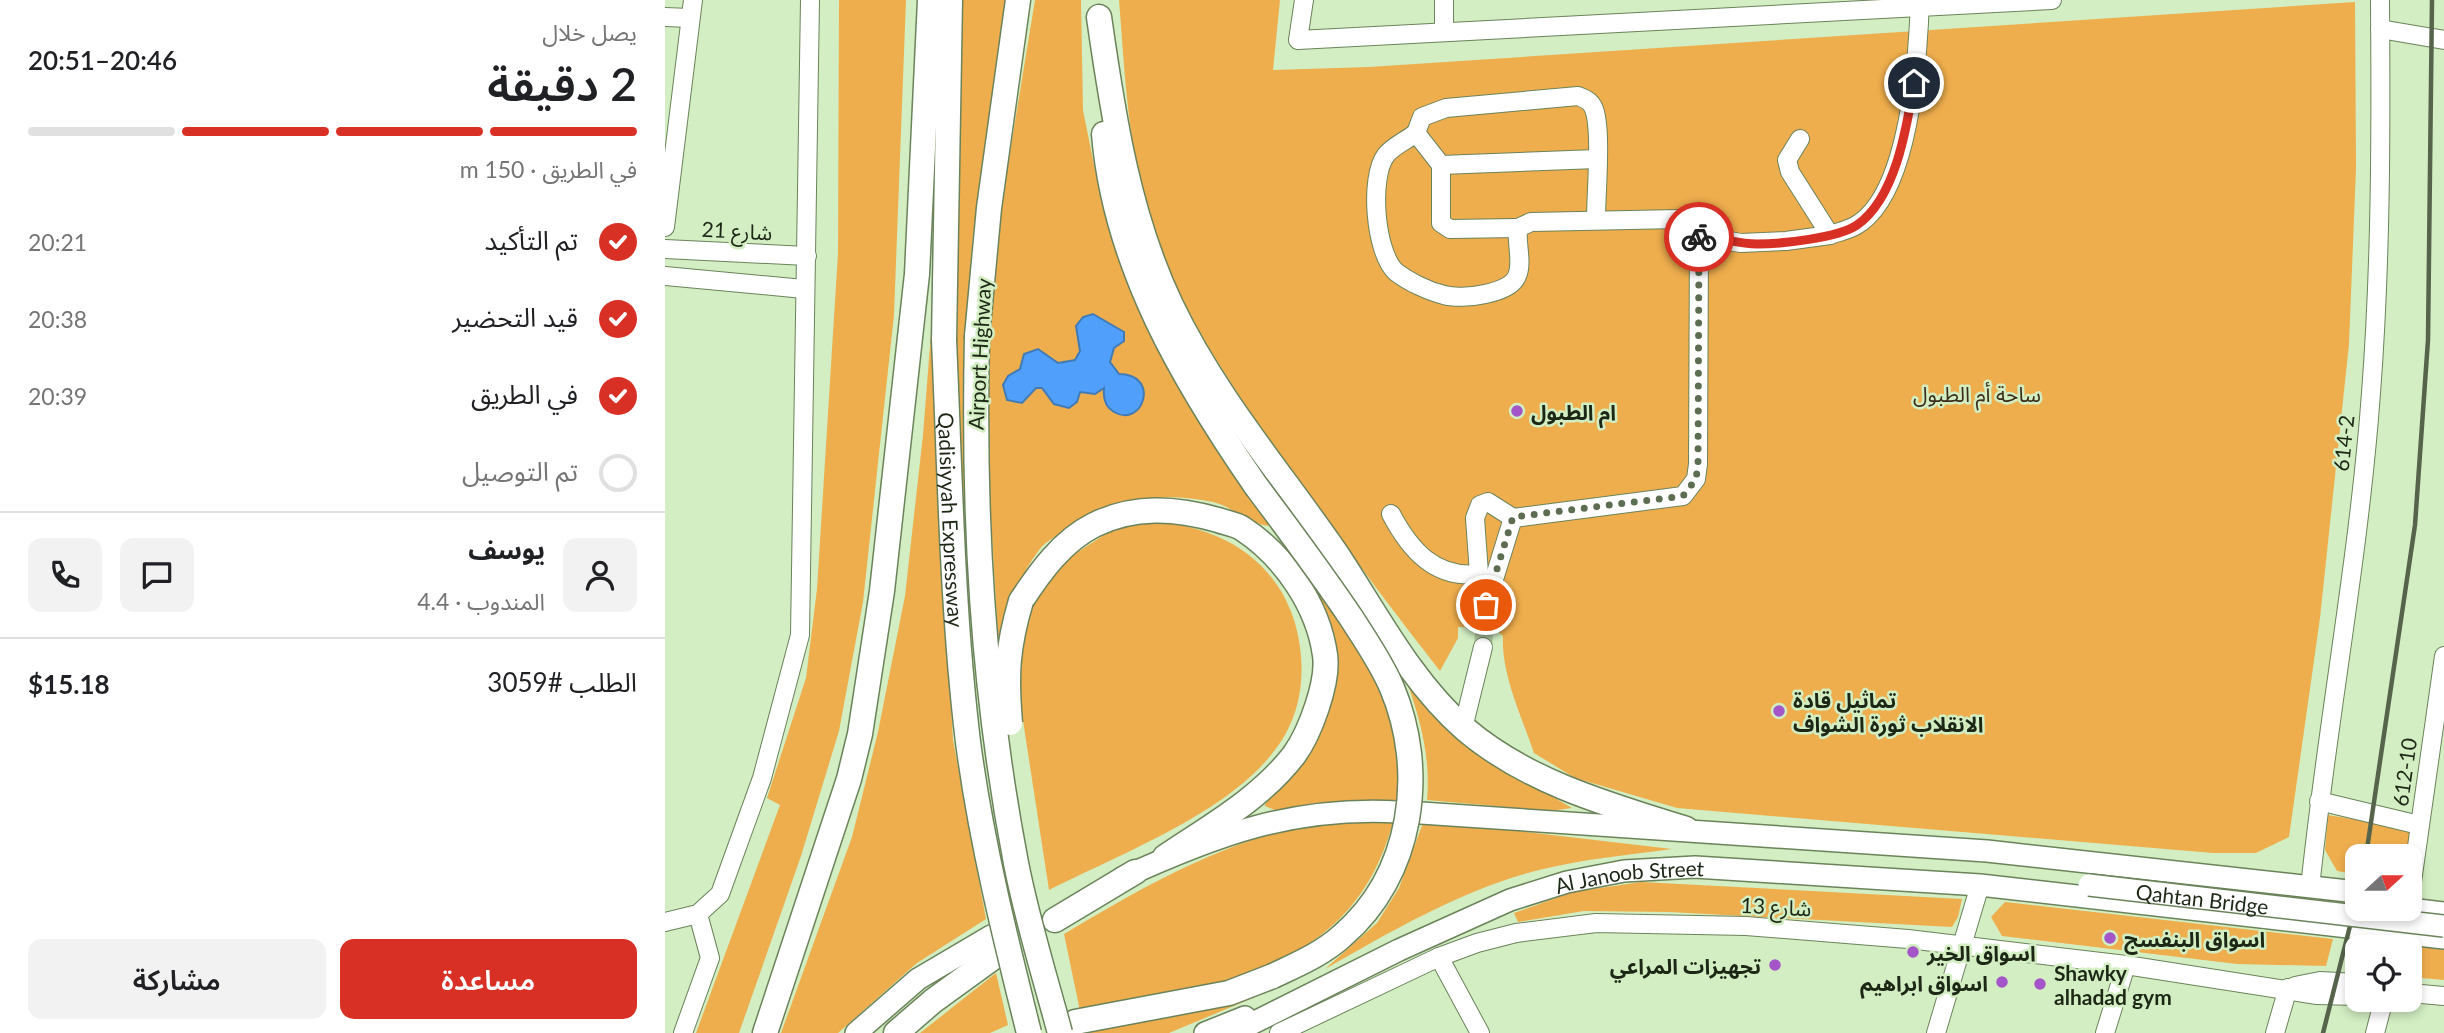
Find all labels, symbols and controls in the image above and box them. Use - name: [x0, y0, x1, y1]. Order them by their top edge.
- text: يصل خلال: [542, 18, 637, 46]
- text: 20:46–20:51: [28, 44, 177, 76]
- pin: [1884, 53, 1944, 113]
- text: 2 دقيقة: [487, 56, 637, 111]
- icon: home: [1895, 64, 1933, 102]
- text: في الطريق · 150 m: [460, 155, 637, 183]
- courier: [1664, 202, 1734, 272]
- street label: شارع 21: [701, 216, 773, 248]
- icon: bike: [1680, 218, 1718, 256]
- icon: check: [599, 223, 637, 261]
- text: تم التأكيد: [485, 224, 578, 256]
- text: 20:21: [28, 228, 87, 256]
- street label: Airport Highway: [963, 277, 995, 431]
- icon: check: [599, 300, 637, 338]
- text: قيد التحضير: [452, 301, 578, 333]
- text: 20:38: [28, 305, 87, 333]
- icon: check: [599, 377, 637, 415]
- text: في الطريق: [471, 378, 578, 410]
- park label: ساحة أم الطبول: [1913, 381, 2041, 411]
- text: 20:39: [28, 382, 87, 410]
- place label: ام الطبول: [1531, 399, 1616, 429]
- marker: ام الطبول: [1509, 403, 1525, 419]
- street label: Qadisiyyah Expressway: [934, 412, 970, 628]
- street label: 614-2: [2328, 414, 2358, 472]
- text: تم التوصيل: [462, 455, 578, 487]
- text: يوسف: [468, 533, 545, 565]
- button: phone: [28, 538, 102, 612]
- button: chat: [120, 538, 194, 612]
- button: person: [563, 538, 637, 612]
- pin: [1456, 575, 1516, 635]
- icon: bag: [1467, 586, 1505, 624]
- text: المندوب · 4.4: [417, 587, 545, 615]
- text: الطلب #3059: [487, 666, 637, 698]
- text: $15.18: [28, 668, 110, 700]
- place label: تماثيل قادة الانقلاب ثورة الشواف: [1793, 687, 1984, 737]
- marker: تماثيل قادة الانقلاب ثورة الشواف: [1771, 703, 1787, 719]
- street label: 612-10: [2387, 736, 2421, 808]
- north arrow: [2345, 844, 2422, 920]
- map controls: [2345, 844, 2422, 1012]
- street label: Al Janoob Street: [1551, 854, 1705, 898]
- street label: Qahtan Bridge: [2135, 878, 2270, 918]
- street label: شارع 13: [1740, 892, 1812, 924]
- place label: اسواق البنفسج: [2124, 926, 2265, 955]
- marker: اسواق البنفسج: [2102, 930, 2118, 946]
- button: locate: [2345, 935, 2422, 1012]
- button: مشاركة: [28, 939, 326, 1019]
- button: مساعدة: [340, 939, 637, 1019]
- place label: اسواق الخير: [1926, 940, 2036, 966]
- marker: اسواق الخير: [1905, 944, 1921, 960]
- place label: تجهيزات المراعي: [1610, 953, 1761, 983]
- marker: تجهيزات المراعي: [1767, 957, 1783, 973]
- place label: Shawky alhadad gym: [2054, 960, 2172, 1009]
- place label: اسواق ابراهيم: [1860, 970, 1988, 999]
- marker: اسواق ابراهيم: [1994, 974, 2010, 990]
- marker: Shawky alhadad gym: [2032, 976, 2048, 992]

